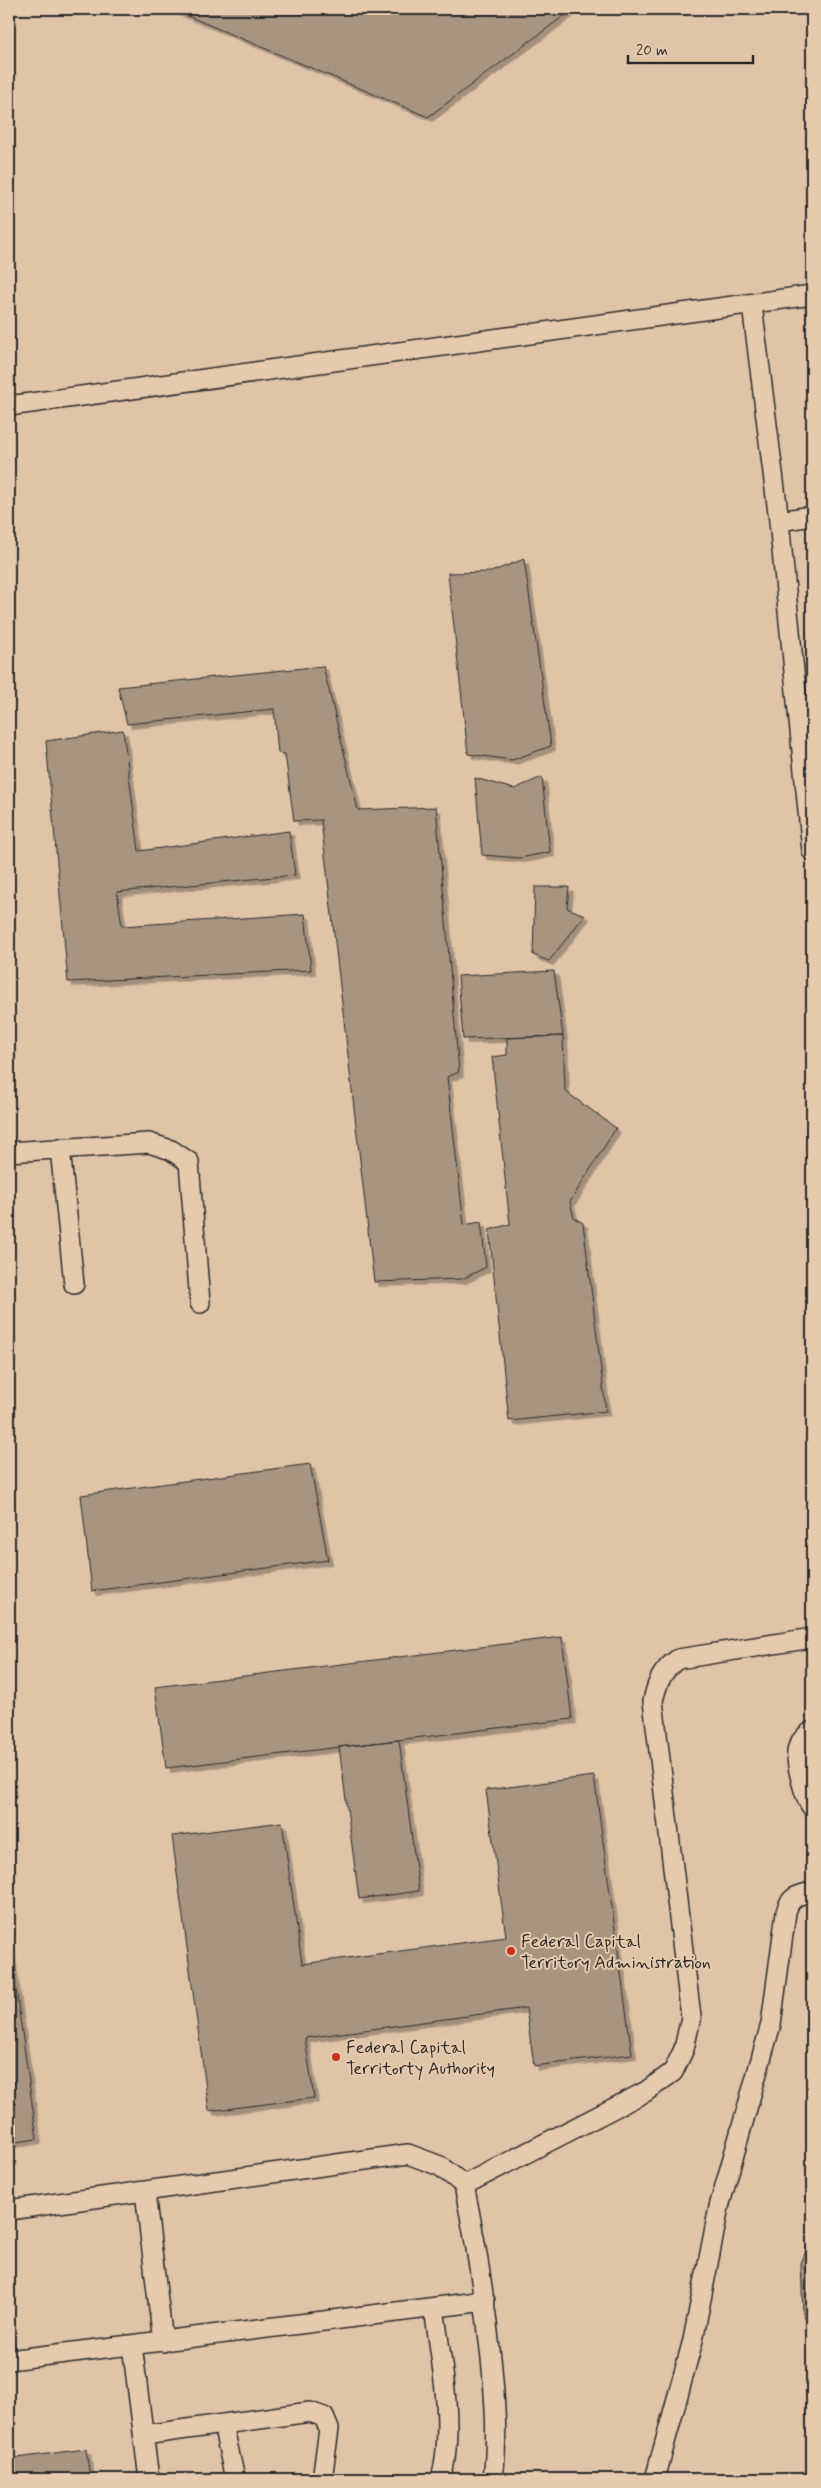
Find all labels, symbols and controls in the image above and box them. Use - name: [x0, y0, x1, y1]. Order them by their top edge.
- scale bar: [628, 32, 754, 64]
- text: 20 m: [636, 41, 668, 61]
- place label: Federal Capital Territory Administration: [521, 1930, 711, 1975]
- marker: Federal Capital Territory Administration: [505, 1945, 517, 1957]
- place label: Federal Capital Territorty Authority: [346, 2036, 495, 2081]
- marker: Federal Capital Territorty Authority: [330, 2051, 342, 2063]

